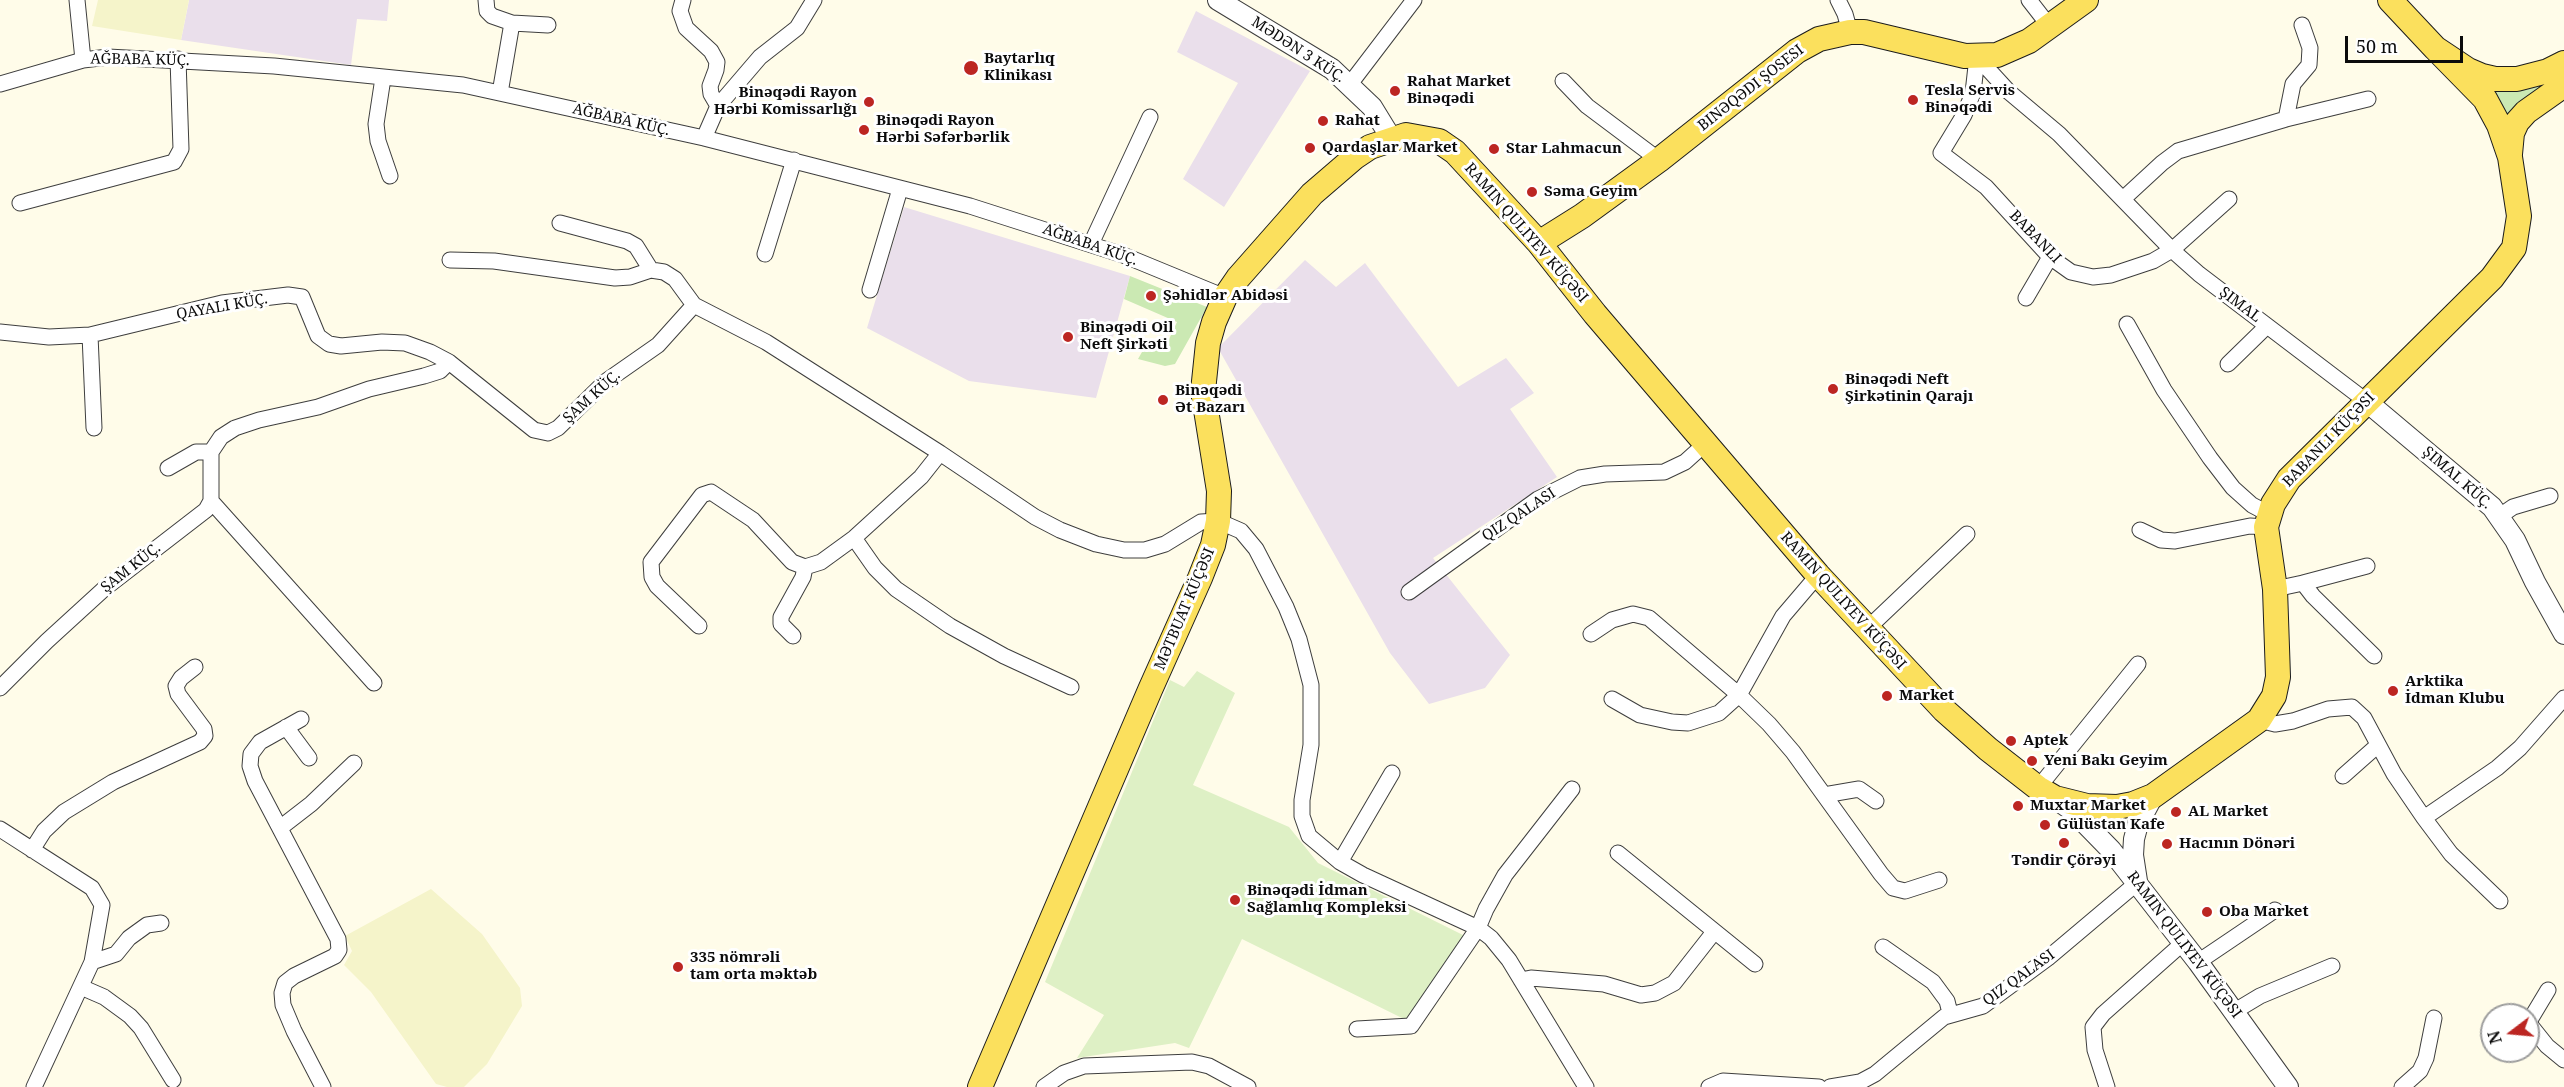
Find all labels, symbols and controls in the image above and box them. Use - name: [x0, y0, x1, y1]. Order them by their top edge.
- street label: MƏDƏN 3 KÜÇ.: [1248, 13, 1348, 87]
- scale bar: [2348, 24, 2466, 62]
- text: 50 m: [2356, 34, 2398, 58]
- street label: BINƏQƏDI ŞOSESI: [1694, 41, 1808, 135]
- street label: AĞBABA KÜÇ.: [90, 50, 190, 70]
- place label: Baytarlıq Klinikası: [984, 50, 1055, 85]
- marker: Baytarlıq Klinikası: [962, 59, 980, 77]
- place label: Rahat Market Binəqədi: [1407, 73, 1511, 108]
- place label: Tesla Servis Binəqədi: [1925, 82, 2015, 117]
- place label: Binəqədi Rayon Hərbi Komissarlığı: [714, 84, 857, 119]
- marker: Rahat Market Binəqədi: [1388, 84, 1402, 98]
- marker: Tesla Servis Binəqədi: [1906, 93, 1920, 107]
- marker: Binəqədi Rayon Hərbi Komissarlığı: [862, 95, 876, 109]
- street label: AĞBABA KÜÇ.: [571, 100, 671, 140]
- place label: Binəqədi Rayon Hərbi Səfərbərlik: [876, 112, 1010, 147]
- place label: Rahat: [1335, 112, 1380, 130]
- marker: Rahat: [1316, 114, 1330, 128]
- marker: Binəqədi Rayon Hərbi Səfərbərlik: [857, 123, 871, 137]
- place label: Qardaşlar Market: [1322, 139, 1458, 157]
- place label: Star Lahmacun: [1506, 140, 1622, 158]
- marker: Qardaşlar Market: [1303, 141, 1317, 155]
- marker: Star Lahmacun: [1487, 142, 1501, 156]
- street label: RAMIN QULIYEV KÜÇƏSI: [1460, 160, 1592, 306]
- place label: Səma Geyim: [1544, 183, 1638, 201]
- marker: Səma Geyim: [1525, 185, 1539, 199]
- street label: BABANLI: [2005, 207, 2065, 267]
- street label: AĞBABA KÜÇ.: [1040, 220, 1140, 270]
- street label: ŞIMAL: [2216, 283, 2264, 327]
- place label: Şəhidlər Abidəsi: [1163, 287, 1288, 305]
- marker: Şəhidlər Abidəsi: [1144, 289, 1158, 303]
- street label: QAYALI KÜÇ.: [175, 290, 269, 324]
- place label: Binəqədi Oil Neft Şirkəti: [1080, 319, 1174, 354]
- marker: Binəqədi Oil Neft Şirkəti: [1061, 330, 1075, 344]
- street label: ŞAM KÜÇ.: [560, 367, 624, 427]
- place label: Binəqədi Neft Şirkətinin Qarajı: [1845, 371, 1973, 406]
- place label: Binəqədi Ət Bazarı: [1175, 382, 1245, 417]
- marker: Binəqədi Neft Şirkətinin Qarajı: [1826, 382, 1840, 396]
- street label: BABANLI KÜÇƏSI: [2279, 389, 2379, 491]
- marker: Binəqədi Ət Bazarı: [1156, 393, 1170, 407]
- street label: ŞIMAL KÜÇ.: [2419, 443, 2495, 513]
- street label: QIZ QALASI: [1479, 484, 1559, 546]
- street label: RAMIN QULIYEV KÜÇƏSI: [1776, 528, 1910, 674]
- street label: ŞAM KÜÇ.: [98, 539, 164, 597]
- street label: MƏTBUAT KÜÇƏSI: [1151, 545, 1219, 673]
- place label: Arktika İdman Klubu: [2405, 673, 2504, 708]
- marker: Arktika İdman Klubu: [2386, 684, 2400, 698]
- place label: Market: [1899, 687, 1954, 705]
- marker: Market: [1880, 689, 1894, 703]
- place label: Aptek: [2023, 732, 2068, 750]
- marker: Aptek: [2004, 734, 2018, 748]
- place label: Yeni Bakı Geyim: [2044, 752, 2168, 770]
- marker: Yeni Bakı Geyim: [2025, 754, 2039, 768]
- place label: Muxtar Market: [2030, 797, 2146, 815]
- marker: Muxtar Market: [2011, 799, 2025, 813]
- place label: AL Market: [2188, 803, 2268, 821]
- marker: AL Market: [2169, 805, 2183, 819]
- place label: Gülüstan Kafe: [2057, 816, 2165, 834]
- marker: Gülüstan Kafe: [2038, 818, 2052, 832]
- place label: Hacının Dönəri: [2179, 835, 2295, 853]
- marker: Təndir Çörəyi: [2057, 836, 2071, 850]
- marker: Hacının Dönəri: [2160, 837, 2174, 851]
- place label: Təndir Çörəyi: [2012, 852, 2116, 870]
- street label: RAMIN QULIYEV KÜÇƏSI: [2123, 868, 2245, 1022]
- place label: Binəqədi İdman Sağlamlıq Kompleksi: [1247, 882, 1407, 917]
- marker: Binəqədi İdman Sağlamlıq Kompleksi: [1228, 893, 1242, 907]
- place label: Oba Market: [2219, 903, 2308, 921]
- marker: Oba Market: [2200, 905, 2214, 919]
- street label: QIZ QALASI: [1980, 946, 2058, 1010]
- place label: 335 nömrəli tam orta məktəb: [690, 949, 817, 984]
- marker: 335 nömrəli tam orta məktəb: [671, 960, 685, 974]
- north arrow: [2480, 1003, 2540, 1063]
- text: N: [2482, 1028, 2507, 1047]

